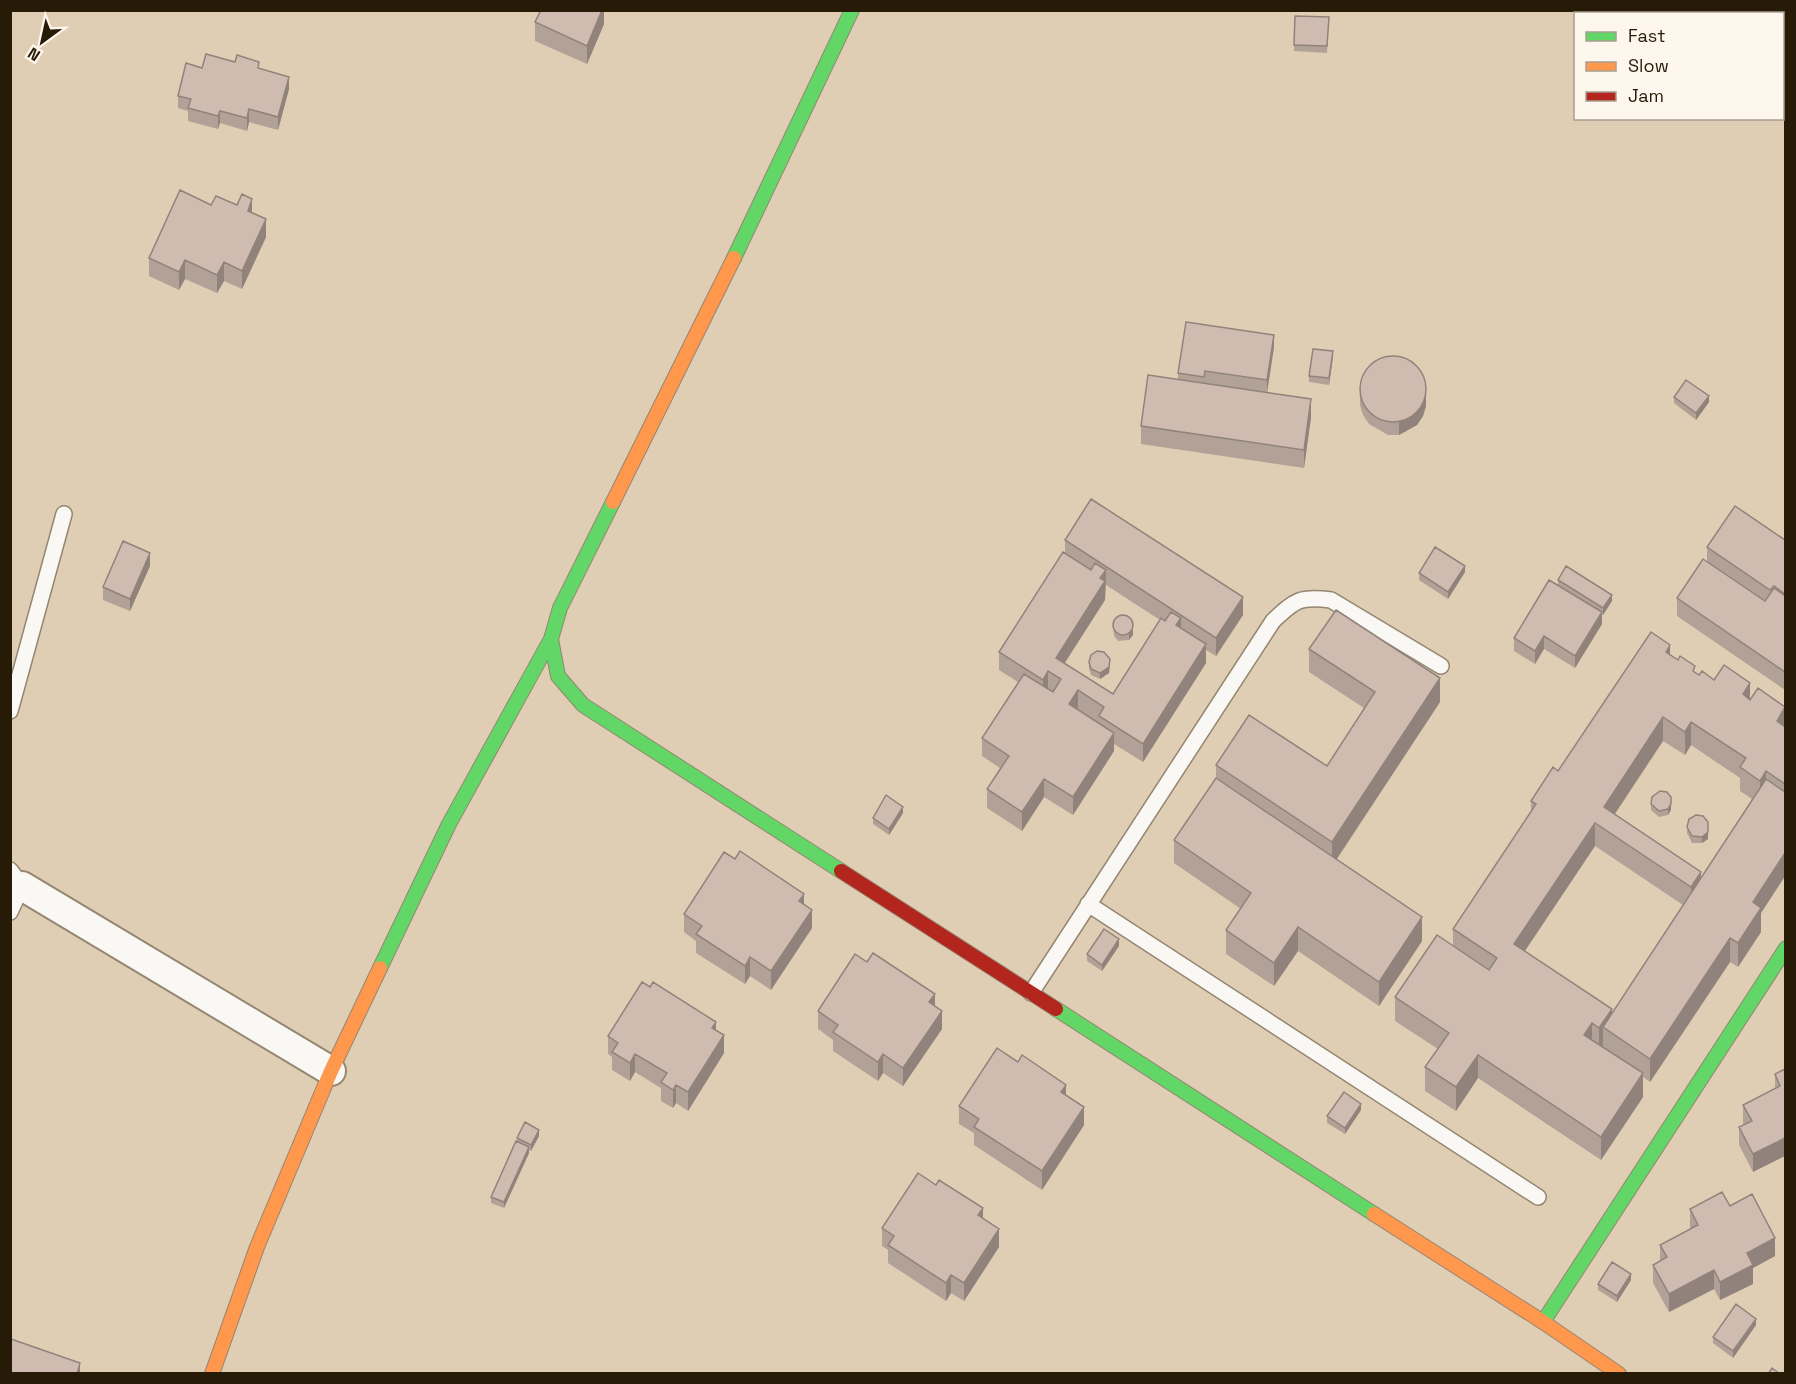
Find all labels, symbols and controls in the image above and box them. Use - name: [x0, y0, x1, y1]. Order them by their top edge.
- north arrow: [12, 12, 72, 72]
- legend: [1574, 12, 1784, 120]
- text: Fast: [1628, 24, 1665, 47]
- text: N: [24, 42, 44, 66]
- text: Slow: [1628, 54, 1669, 77]
- text: Jam: [1628, 84, 1664, 107]

